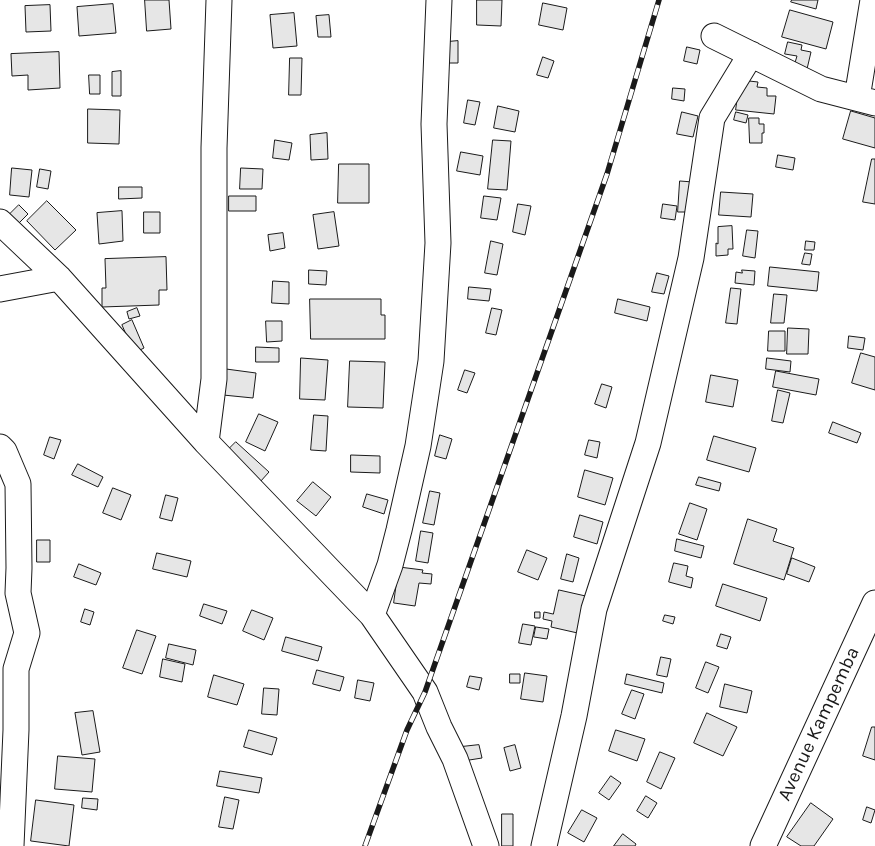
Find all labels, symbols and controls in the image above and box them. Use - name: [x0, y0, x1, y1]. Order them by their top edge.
- street label: Avenue Kampemba: [773, 643, 865, 805]

